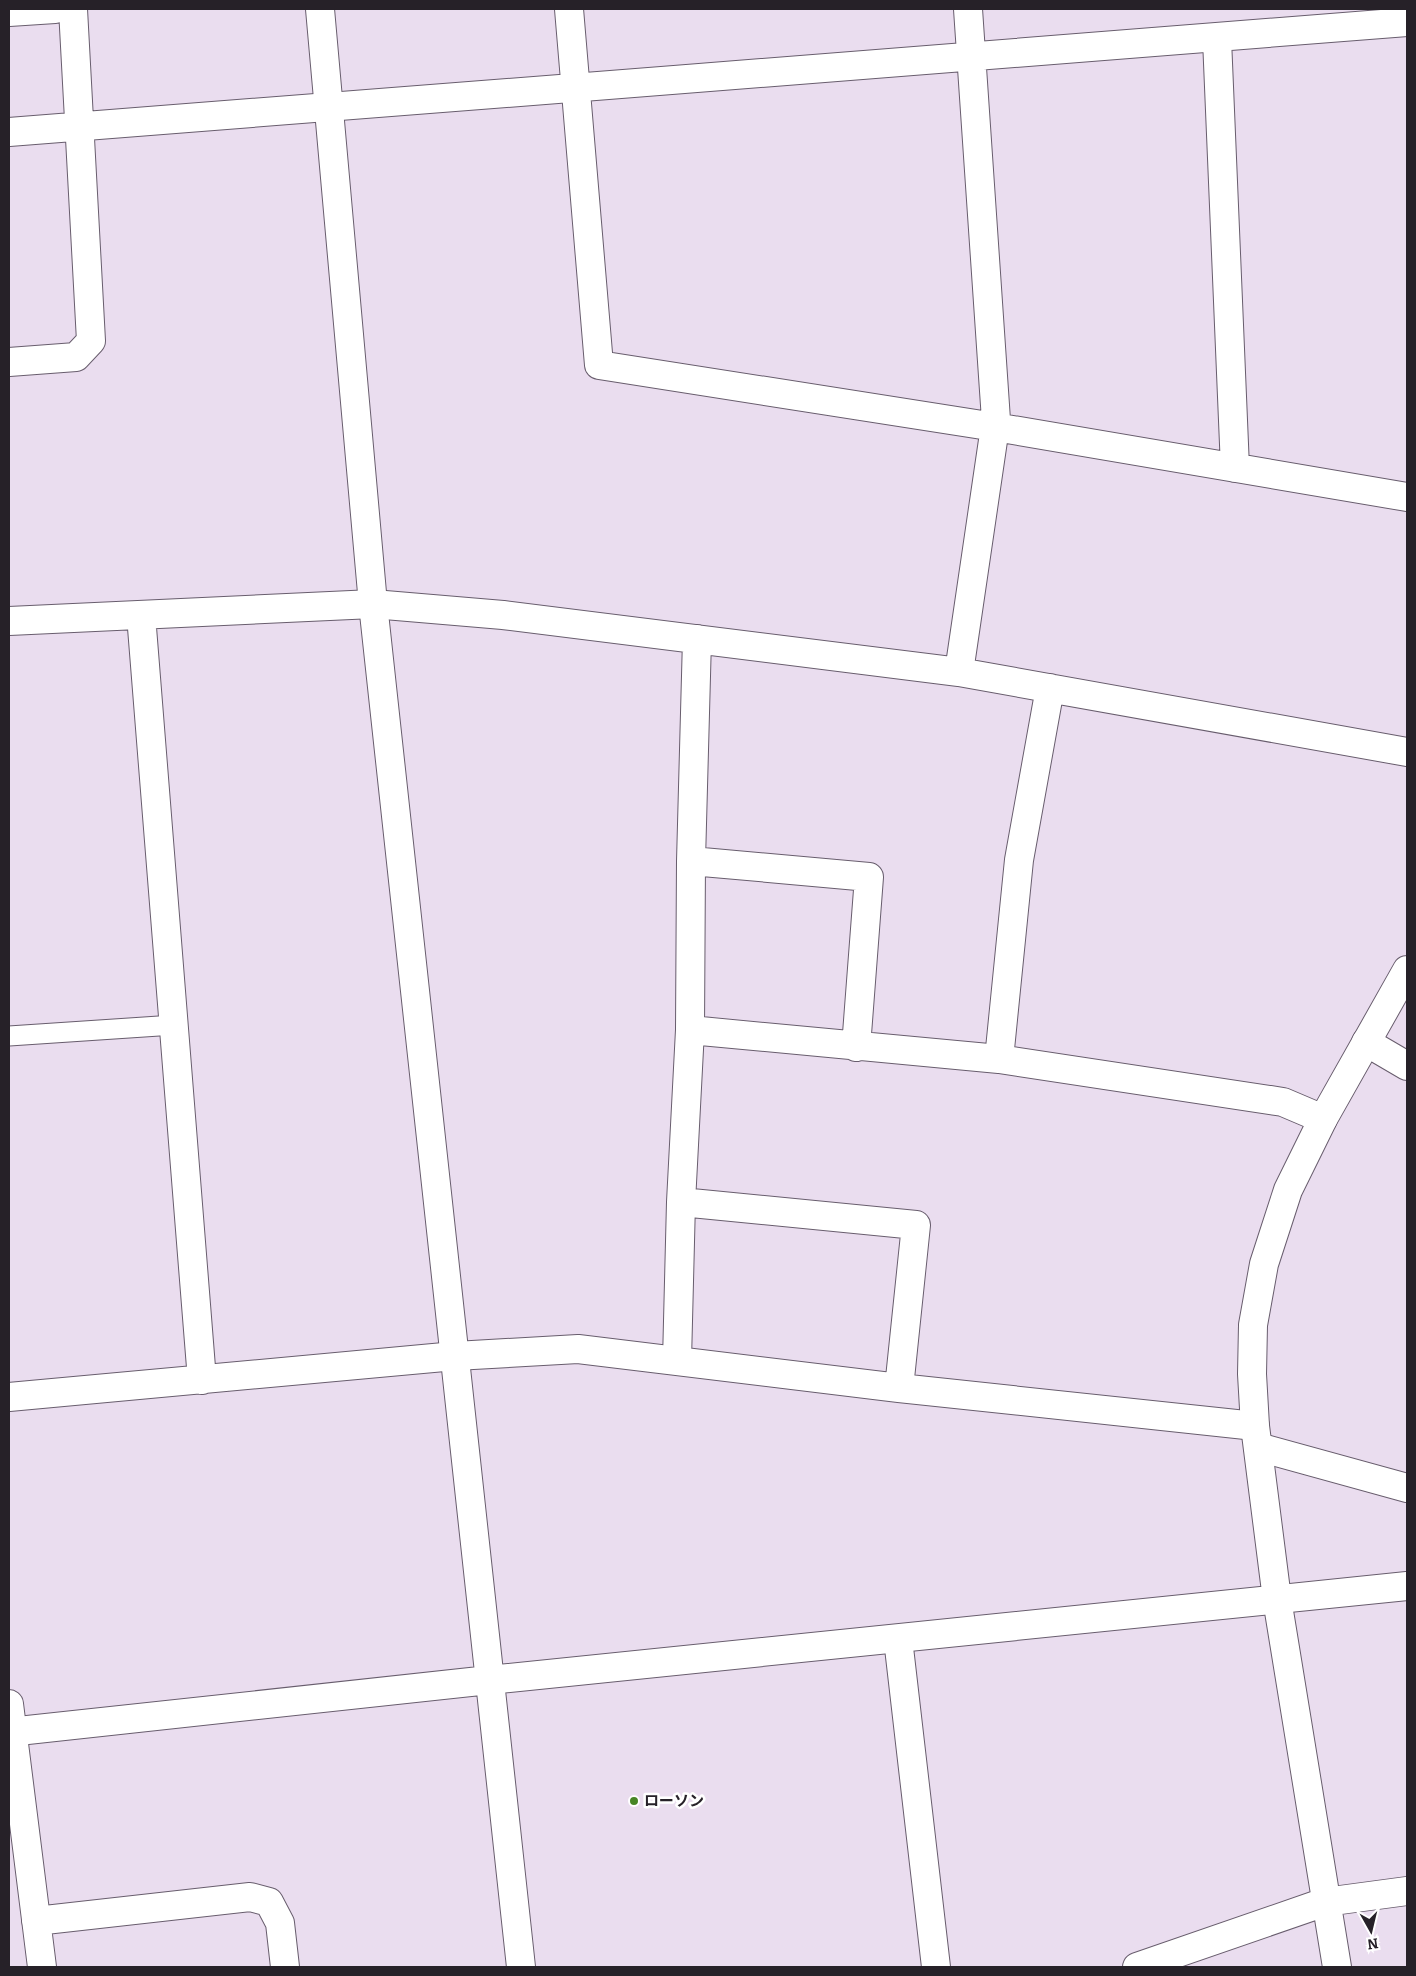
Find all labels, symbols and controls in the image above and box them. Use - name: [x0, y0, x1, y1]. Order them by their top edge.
- place label: ローソン: [644, 1792, 704, 1810]
- marker: ローソン: [628, 1795, 640, 1807]
- north arrow: [1346, 1906, 1396, 1956]
- text: N: [1366, 1934, 1379, 1953]

